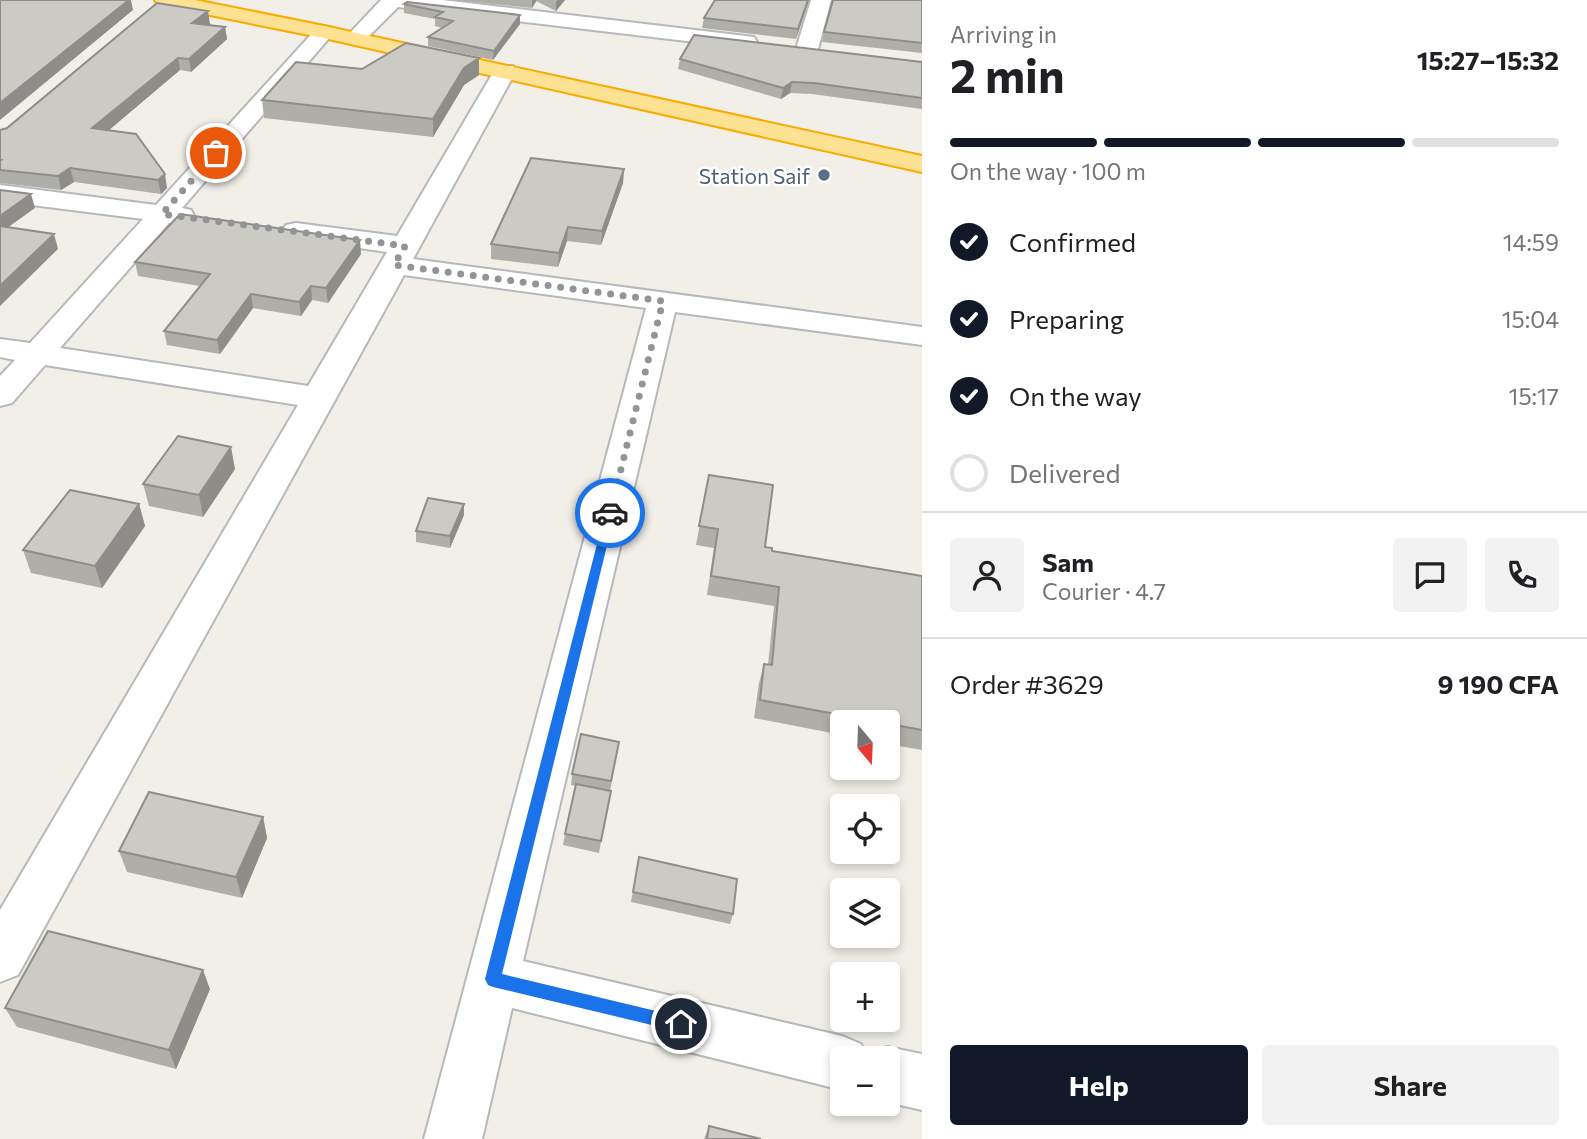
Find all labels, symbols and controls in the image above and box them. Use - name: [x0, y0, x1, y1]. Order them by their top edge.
- text: Arriving in: [950, 20, 1057, 48]
- text: 15:27–15:32: [1417, 44, 1559, 75]
- text: 2 min: [950, 46, 1065, 102]
- pin: [186, 123, 246, 183]
- icon: bag: [197, 134, 235, 172]
- text: On the way · 100 m: [950, 157, 1146, 185]
- place label: Station Saif: [699, 163, 811, 188]
- marker: Station Saif: [816, 167, 832, 183]
- icon: check: [950, 223, 988, 261]
- text: Confirmed: [1009, 226, 1136, 257]
- text: 14:59: [1503, 228, 1559, 256]
- icon: check: [950, 300, 988, 338]
- text: Preparing: [1009, 303, 1124, 334]
- text: 15:04: [1502, 305, 1559, 333]
- icon: check: [950, 377, 988, 415]
- text: On the way: [1009, 380, 1142, 411]
- text: 15:17: [1509, 382, 1559, 410]
- text: Delivered: [1009, 457, 1120, 488]
- courier: [575, 478, 645, 548]
- icon: car: [591, 494, 629, 532]
- button: person: [950, 538, 1024, 612]
- button: chat: [1393, 538, 1467, 612]
- button: phone: [1485, 538, 1559, 612]
- text: Sam: [1042, 546, 1094, 577]
- text: Courier · 4.7: [1042, 577, 1166, 605]
- text: Order #3629: [950, 668, 1104, 699]
- text: 9 190 CFA: [1438, 668, 1559, 699]
- north arrow: [830, 710, 900, 780]
- map controls: [830, 710, 900, 1116]
- button: locate: [830, 794, 900, 864]
- button: layers: [830, 878, 900, 948]
- button: +: [830, 962, 900, 1032]
- pin: [651, 994, 711, 1054]
- icon: home: [662, 1005, 700, 1043]
- button: Help: [950, 1045, 1248, 1125]
- button: Share: [1262, 1045, 1559, 1125]
- button: −: [830, 1046, 900, 1116]

